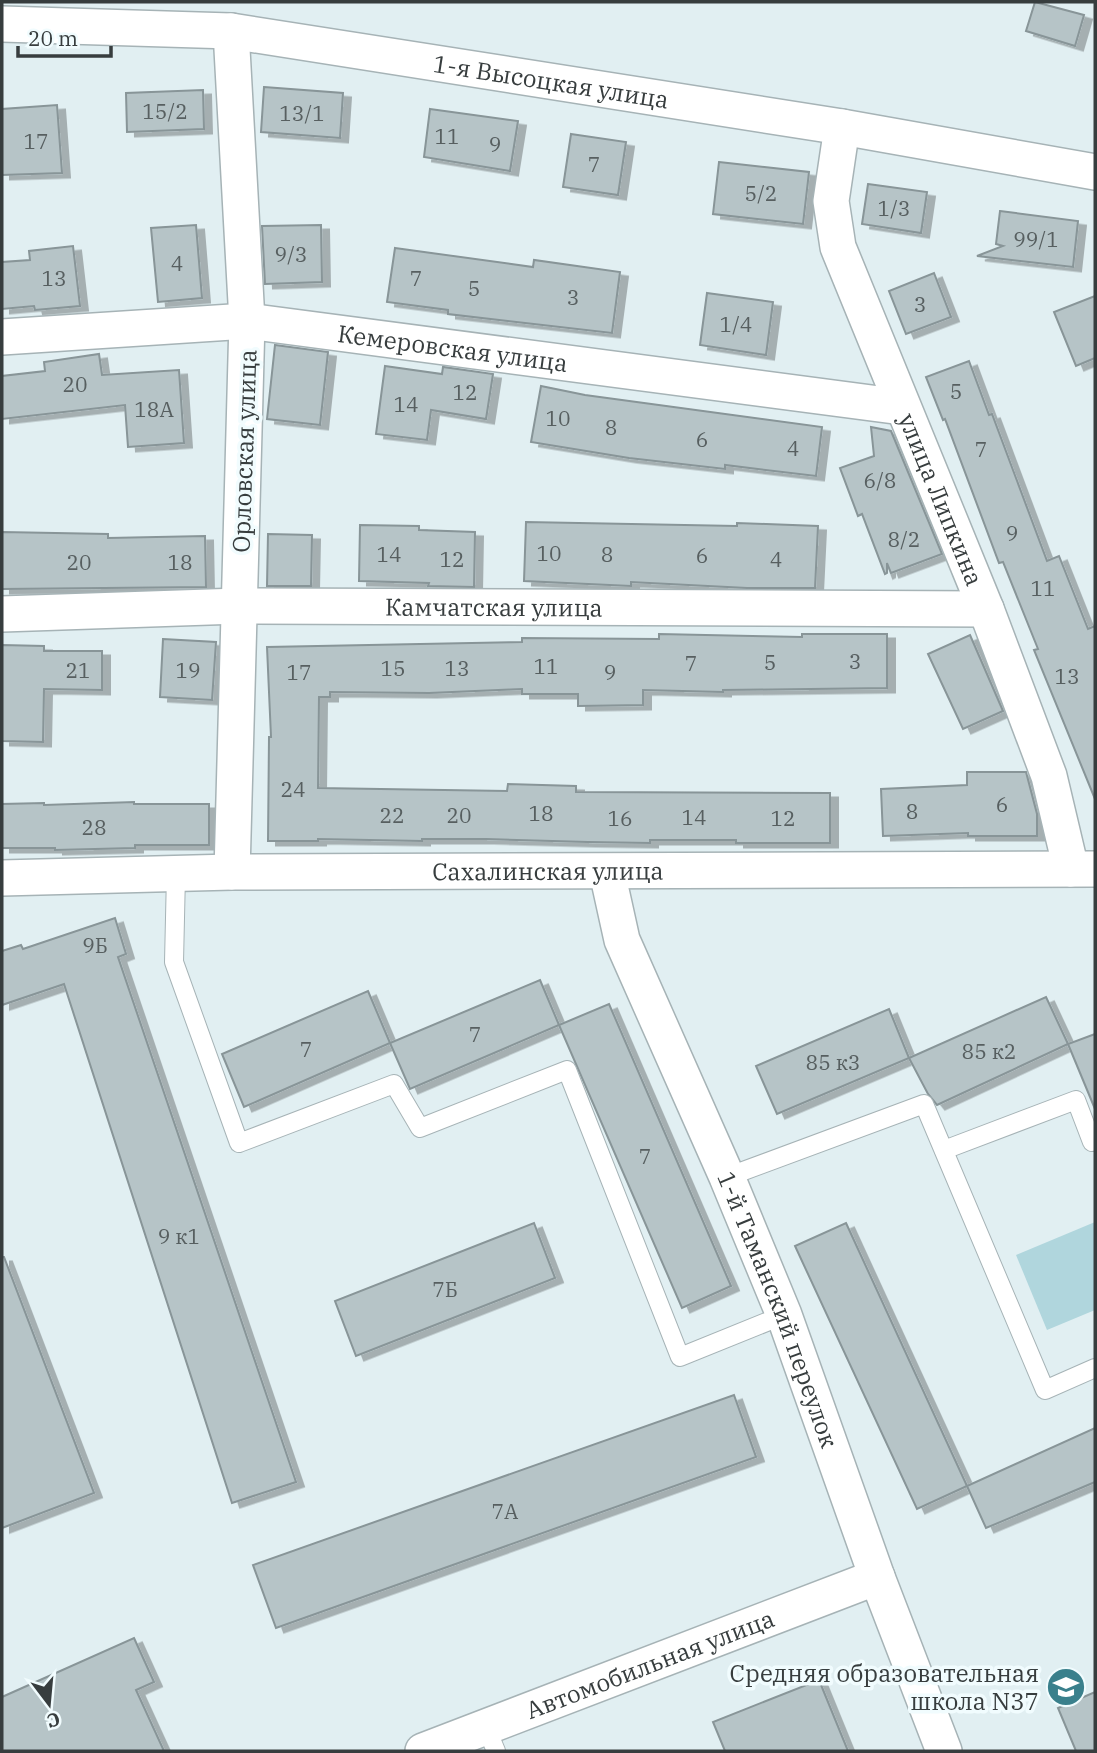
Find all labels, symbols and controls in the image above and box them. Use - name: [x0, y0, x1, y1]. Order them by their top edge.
- scale bar: [18, 14, 110, 58]
- text: 20 m: [28, 24, 78, 52]
- street label: 1-я Высоцкая улица: [431, 47, 671, 116]
- house number: 15/2: [142, 97, 188, 125]
- house number: 13/1: [279, 99, 325, 127]
- house number: 11: [434, 122, 460, 150]
- house number: 17: [23, 127, 49, 155]
- house number: 9: [489, 130, 501, 158]
- house number: 7: [588, 150, 600, 178]
- house number: 5/2: [745, 179, 777, 207]
- house number: 1/3: [878, 194, 910, 222]
- house number: 99/1: [1013, 225, 1059, 253]
- house number: 9/3: [275, 240, 307, 268]
- house number: 4: [171, 249, 183, 277]
- house number: 13: [41, 264, 67, 292]
- house number: 7: [410, 264, 422, 292]
- house number: 5: [468, 274, 480, 302]
- house number: 3: [567, 283, 579, 311]
- house number: 3: [914, 290, 926, 318]
- house number: 1/4: [720, 310, 752, 338]
- street label: Кемеровская улица: [336, 317, 570, 379]
- street label: Орловская улица: [224, 349, 264, 553]
- house number: 20: [62, 370, 88, 398]
- house number: 5: [950, 377, 962, 405]
- house number: 12: [452, 378, 478, 406]
- house number: 14: [393, 390, 419, 418]
- house number: 18А: [134, 395, 174, 423]
- house number: 10: [545, 404, 571, 432]
- street label: улица Липкина: [892, 408, 991, 590]
- house number: 8: [605, 413, 617, 441]
- house number: 6: [696, 425, 708, 453]
- house number: 4: [787, 434, 799, 462]
- house number: 7: [975, 435, 987, 463]
- house number: 6/8: [864, 466, 896, 494]
- house number: 9: [1006, 519, 1018, 547]
- house number: 8/2: [888, 525, 920, 553]
- house number: 10: [536, 539, 562, 567]
- house number: 14: [376, 540, 402, 568]
- house number: 8: [601, 540, 613, 568]
- house number: 6: [696, 541, 708, 569]
- house number: 12: [439, 545, 465, 573]
- house number: 4: [770, 545, 782, 573]
- house number: 20: [66, 548, 92, 576]
- house number: 18: [167, 548, 193, 576]
- house number: 11: [1030, 574, 1056, 602]
- street label: Камчатская улица: [385, 591, 603, 623]
- house number: 3: [849, 647, 861, 675]
- house number: 5: [764, 648, 776, 676]
- house number: 7: [685, 649, 697, 677]
- house number: 11: [533, 652, 559, 680]
- house number: 15: [380, 654, 406, 682]
- house number: 13: [444, 654, 470, 682]
- house number: 21: [65, 656, 91, 684]
- house number: 19: [175, 656, 201, 684]
- house number: 17: [286, 658, 312, 686]
- house number: 9: [604, 658, 616, 686]
- house number: 13: [1054, 662, 1080, 690]
- house number: 24: [280, 775, 306, 803]
- house number: 6: [996, 790, 1008, 818]
- house number: 8: [906, 797, 918, 825]
- house number: 18: [528, 799, 554, 827]
- house number: 22: [379, 801, 405, 829]
- house number: 20: [446, 801, 472, 829]
- house number: 14: [681, 803, 707, 831]
- house number: 16: [607, 804, 633, 832]
- house number: 12: [770, 804, 796, 832]
- house number: 28: [81, 813, 107, 841]
- street label: Сахалинская улица: [432, 854, 664, 887]
- house number: 9Б: [82, 931, 108, 959]
- house number: 7: [469, 1020, 481, 1048]
- house number: 7: [300, 1035, 312, 1063]
- house number: 85 к2: [962, 1037, 1016, 1065]
- house number: 85 к3: [806, 1048, 860, 1076]
- house number: 7: [639, 1142, 651, 1170]
- street label: 1-й Таманский переулок: [710, 1166, 846, 1452]
- house number: 9 к1: [158, 1222, 200, 1250]
- house number: 7Б: [432, 1275, 458, 1303]
- house number: 7А: [491, 1497, 519, 1525]
- street label: Автомобильная улица: [521, 1602, 779, 1726]
- place label: Средняя образовательная школа N37: [730, 1657, 1039, 1717]
- school or university icon: Средняя образовательная школа N37: [1045, 1666, 1087, 1708]
- north arrow: [14, 1669, 84, 1739]
- text: С: [44, 1707, 63, 1734]

